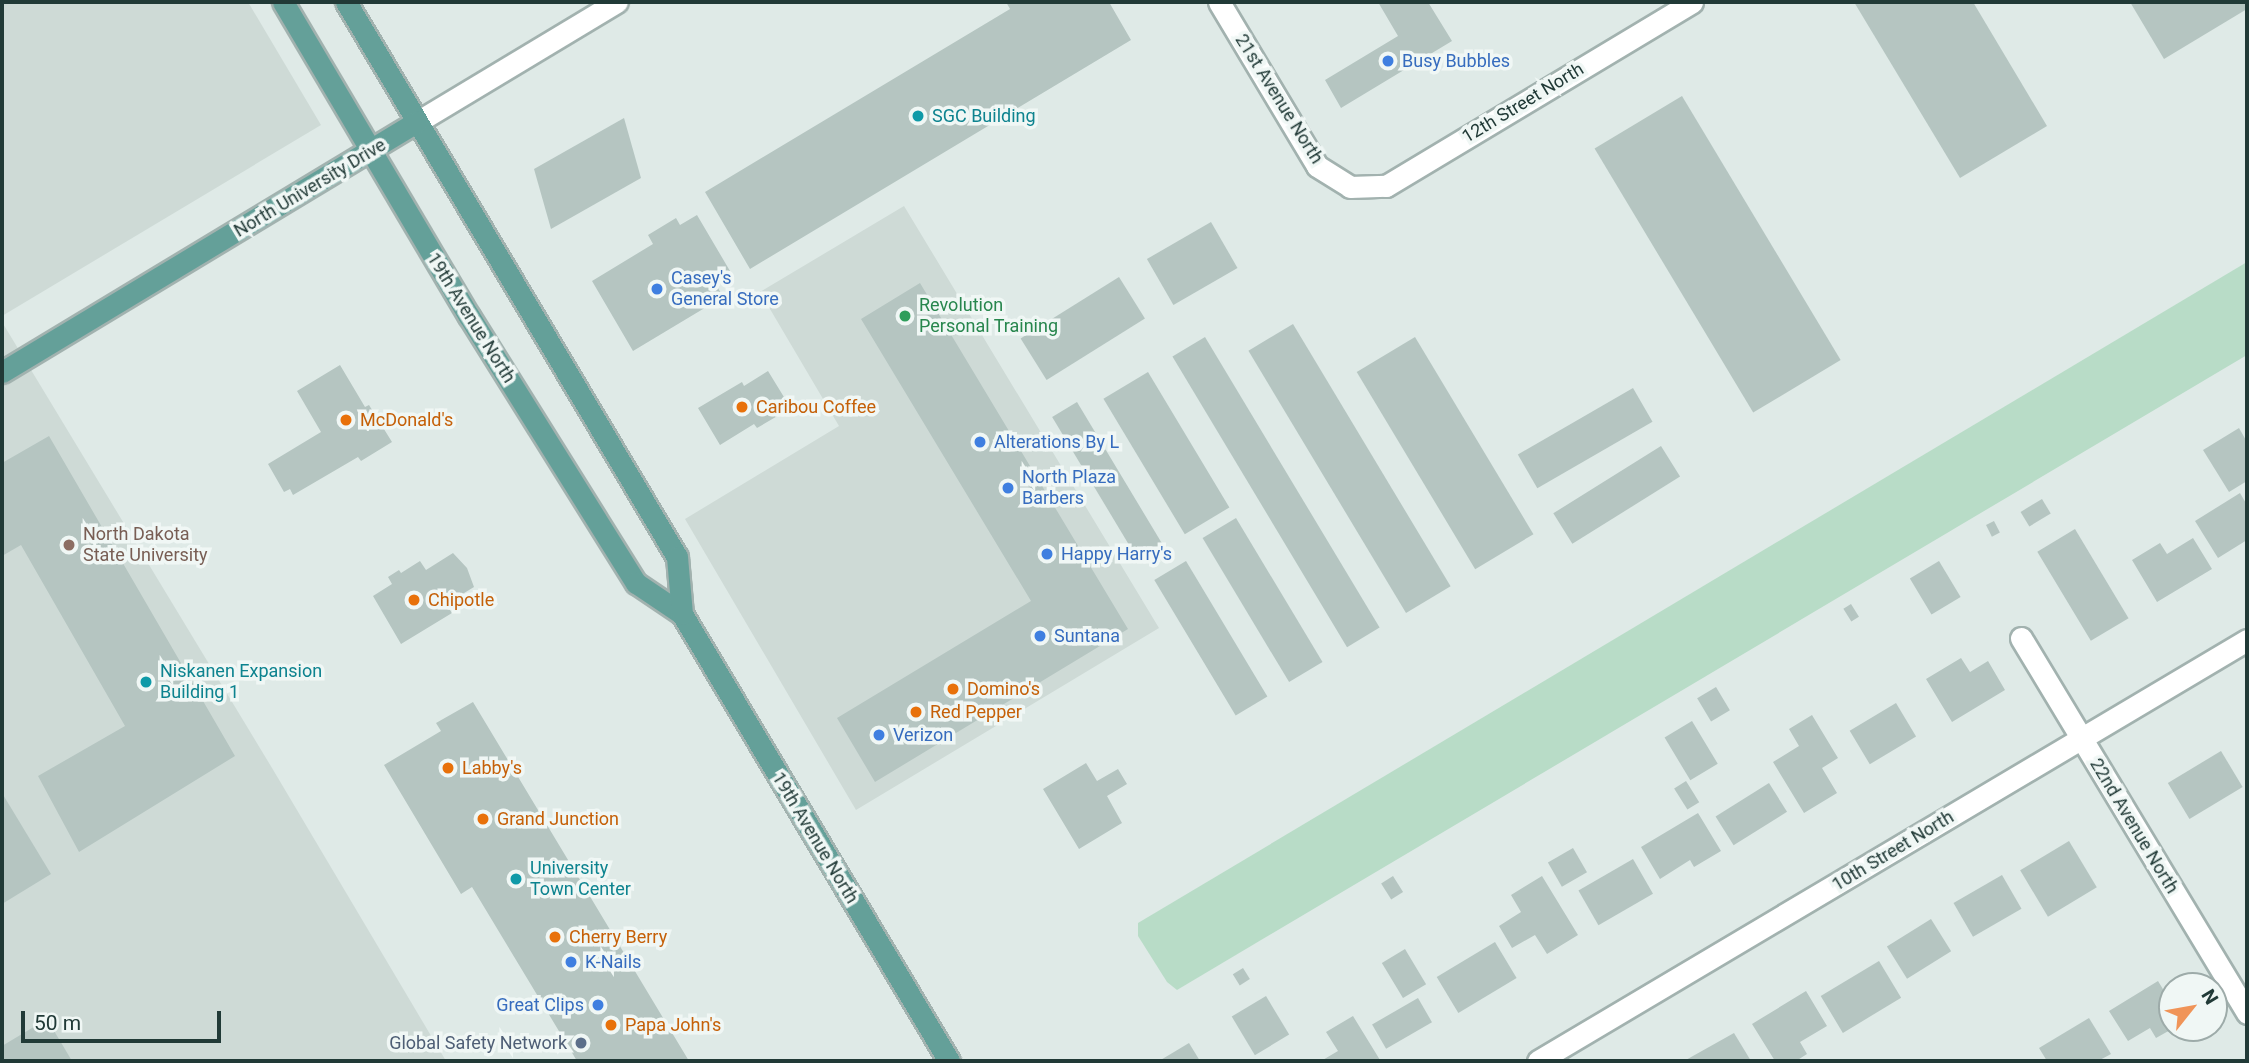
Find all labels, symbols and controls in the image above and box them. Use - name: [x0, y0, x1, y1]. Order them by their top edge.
- street label: 21st Avenue North: [1230, 30, 1328, 168]
- place label: Busy Bubbles: [1402, 50, 1510, 72]
- marker: Busy Bubbles: [1380, 53, 1396, 69]
- street label: 12th Street North: [1458, 58, 1588, 148]
- place label: SGC Building: [932, 105, 1036, 127]
- marker: SGC Building: [910, 108, 926, 124]
- street label: North University Drive: [230, 134, 390, 242]
- street label: 19th Avenue North: [422, 249, 520, 387]
- place label: Casey's General Store: [671, 268, 779, 310]
- marker: Casey's General Store: [649, 281, 665, 297]
- place label: Revolution Personal Training: [919, 295, 1058, 338]
- marker: Revolution Personal Training: [897, 308, 913, 324]
- place label: Caribou Coffee: [756, 396, 876, 418]
- marker: Caribou Coffee: [734, 399, 750, 415]
- place label: McDonald's: [360, 409, 453, 431]
- marker: McDonald's: [338, 412, 354, 428]
- place label: Alterations By L: [994, 431, 1119, 453]
- marker: Alterations By L: [972, 434, 988, 450]
- place label: North Plaza Barbers: [1022, 467, 1116, 510]
- marker: North Plaza Barbers: [1000, 480, 1016, 496]
- place label: North Dakota State University: [83, 524, 208, 566]
- marker: North Dakota State University: [61, 537, 77, 553]
- place label: Happy Harry's: [1061, 543, 1172, 565]
- marker: Happy Harry's: [1039, 546, 1055, 562]
- place label: Chipotle: [428, 589, 494, 611]
- marker: Chipotle: [406, 592, 422, 608]
- place label: Suntana: [1054, 625, 1120, 647]
- marker: Suntana: [1032, 628, 1048, 644]
- place label: Niskanen Expansion Building 1: [160, 661, 322, 704]
- marker: Niskanen Expansion Building 1: [138, 674, 154, 690]
- place label: Domino's: [967, 678, 1040, 700]
- marker: Domino's: [945, 681, 961, 697]
- place label: Red Pepper: [930, 701, 1022, 723]
- marker: Red Pepper: [908, 704, 924, 720]
- place label: Verizon: [893, 724, 953, 746]
- marker: Verizon: [871, 727, 887, 743]
- street label: 22nd Avenue North: [2085, 755, 2183, 897]
- place label: Labby's: [462, 757, 522, 779]
- marker: Labby's: [440, 760, 456, 776]
- street label: 19th Avenue North: [767, 768, 863, 908]
- street label: 10th Street North: [1828, 806, 1958, 896]
- place label: Grand Junction: [497, 808, 619, 830]
- marker: Grand Junction: [475, 811, 491, 827]
- place label: University Town Center: [530, 858, 631, 900]
- marker: University Town Center: [508, 871, 524, 887]
- place label: Cherry Berry: [569, 926, 667, 948]
- marker: Cherry Berry: [547, 929, 563, 945]
- place label: K-Nails: [585, 951, 641, 973]
- marker: K-Nails: [563, 954, 579, 970]
- north arrow: [2158, 972, 2228, 1042]
- text: N: [2196, 985, 2223, 1009]
- place label: Great Clips: [496, 994, 584, 1016]
- scale bar: [24, 996, 224, 1040]
- marker: Great Clips: [590, 997, 606, 1013]
- text: 50 m: [34, 1011, 81, 1035]
- place label: Papa John's: [625, 1014, 721, 1036]
- marker: Papa John's: [603, 1017, 619, 1033]
- place label: Global Safety Network: [389, 1032, 567, 1054]
- marker: Global Safety Network: [573, 1035, 589, 1051]

